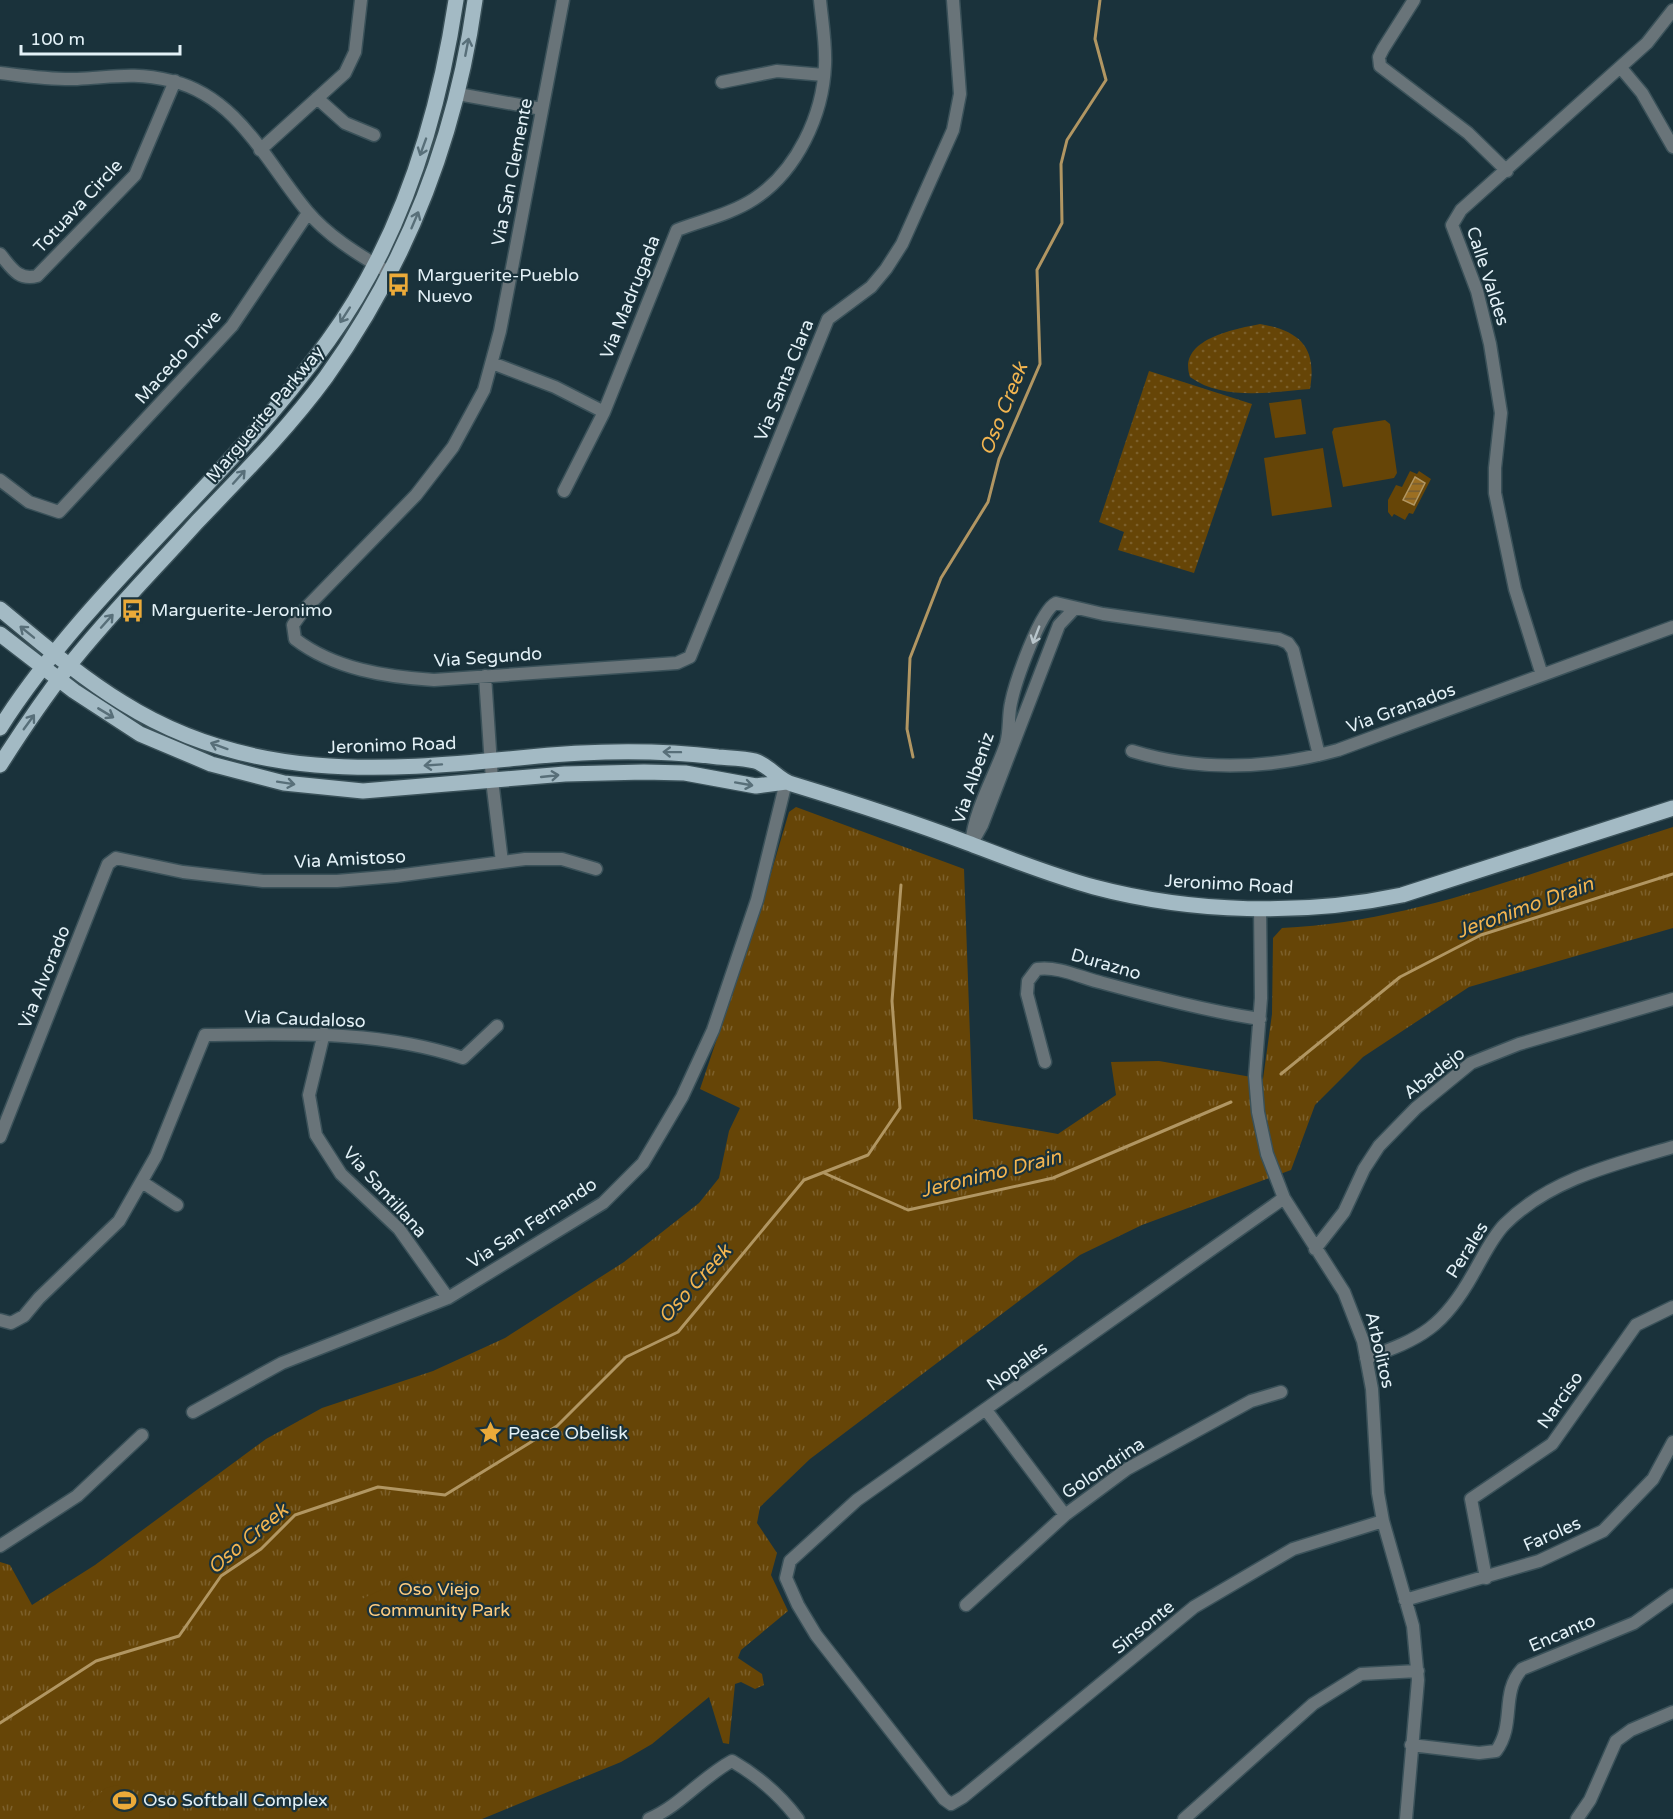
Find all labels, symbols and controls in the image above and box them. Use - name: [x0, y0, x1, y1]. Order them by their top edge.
- scale bar: [21, 18, 180, 56]
- text: 100 m: [30, 28, 85, 50]
- one-way arrow: [462, 38, 473, 58]
- street label: Via San Clemente: [487, 96, 537, 248]
- one-way arrow: [417, 137, 428, 156]
- street label: Totuava Circle: [29, 154, 127, 258]
- one-way arrow: [410, 212, 421, 230]
- street label: Calle Valdes: [1462, 224, 1514, 328]
- street label: Via Madrugada: [595, 232, 665, 362]
- place label: Marguerite-Pueblo Nuevo: [417, 264, 579, 307]
- bus stop icon: Marguerite-Pueblo Nuevo: [386, 272, 412, 298]
- street label: Macedo Drive: [130, 306, 226, 408]
- one-way arrow: [339, 306, 351, 323]
- street label: Via Santa Clara: [750, 316, 818, 444]
- street label: Marguerite Parkway: [201, 341, 329, 487]
- water label: Oso Creek: [975, 357, 1034, 459]
- one-way arrow: [232, 470, 246, 485]
- bus stop icon: Marguerite-Jeronimo: [120, 597, 146, 623]
- place label: Marguerite-Jeronimo: [151, 599, 332, 621]
- one-way arrow: [100, 614, 114, 629]
- one-way arrow: [20, 625, 36, 638]
- one-way arrow: [1030, 625, 1041, 643]
- street label: Via Segundo: [433, 642, 543, 672]
- street label: Via Granados: [1344, 678, 1458, 738]
- one-way arrow: [97, 708, 114, 720]
- one-way arrow: [23, 714, 35, 730]
- street label: Via Albeniz: [947, 729, 999, 827]
- street label: Jeronimo Road: [327, 732, 457, 758]
- one-way arrow: [211, 740, 229, 751]
- one-way arrow: [662, 746, 682, 758]
- one-way arrow: [423, 759, 443, 770]
- one-way arrow: [540, 770, 560, 781]
- one-way arrow: [276, 778, 296, 789]
- one-way arrow: [734, 778, 753, 789]
- street label: Via Amistoso: [294, 845, 406, 873]
- street label: Jeronimo Road: [1164, 870, 1294, 898]
- water label: Jeronimo Drain: [1453, 872, 1597, 944]
- street label: Via Alvorado: [13, 922, 75, 1032]
- street label: Durazno: [1068, 943, 1144, 985]
- street label: Via Caudaloso: [244, 1006, 366, 1032]
- street label: Abadejo: [1399, 1042, 1469, 1104]
- street label: Via Santillana: [338, 1142, 432, 1242]
- water label: Jeronimo Drain: [918, 1145, 1065, 1203]
- street label: Via San Fernando: [463, 1173, 601, 1273]
- street label: Perales: [1441, 1218, 1493, 1282]
- water label: Oso Creek: [653, 1238, 738, 1328]
- street label: Arbolitos: [1361, 1310, 1399, 1390]
- street label: Nopales: [982, 1337, 1052, 1395]
- street label: Narciso: [1532, 1367, 1588, 1433]
- place icon: Peace Obelisk: [477, 1420, 503, 1446]
- place label: Peace Obelisk: [508, 1422, 628, 1444]
- street label: Golondrina: [1058, 1432, 1148, 1504]
- water label: Oso Creek: [203, 1497, 295, 1580]
- street label: Faroles: [1520, 1512, 1584, 1556]
- park label: Oso Viejo Community Park: [368, 1578, 510, 1621]
- street label: Sinsonte: [1107, 1595, 1179, 1659]
- street label: Encanto: [1525, 1609, 1599, 1657]
- sports icon: Oso Softball Complex: [112, 1787, 138, 1813]
- place label: Oso Softball Complex: [143, 1789, 328, 1811]

